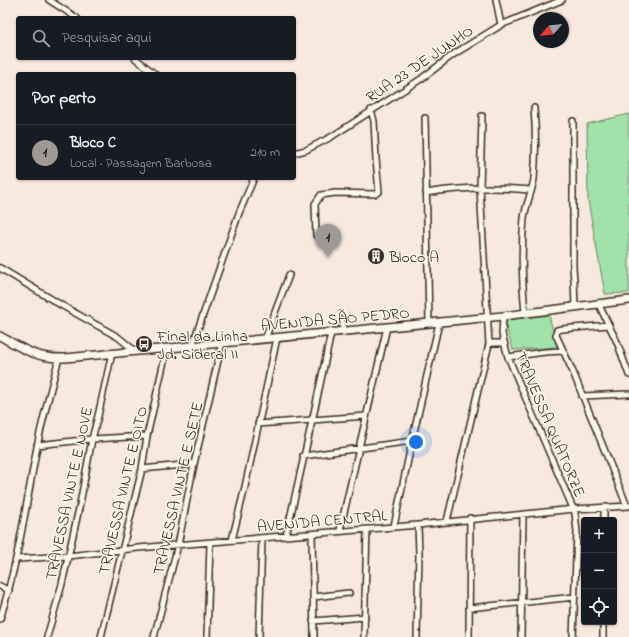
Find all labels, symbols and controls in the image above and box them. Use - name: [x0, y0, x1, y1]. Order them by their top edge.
- north arrow: [533, 12, 569, 48]
- search box: [16, 16, 296, 60]
- street label: RUA 23 DE JUNHO: [361, 20, 479, 110]
- icon: search: [30, 27, 52, 49]
- text: Pesquisar aqui: [62, 27, 151, 49]
- text: Por perto: [32, 86, 96, 111]
- text: Bloco C: [70, 132, 116, 154]
- text: 1: [43, 143, 47, 162]
- text: 210 m: [250, 143, 280, 162]
- text: Local · Passagem Barbosa: [70, 154, 212, 173]
- pin: 1: [315, 224, 341, 257]
- building icon: Bloco A: [366, 246, 386, 266]
- place label: Bloco A: [388, 246, 439, 270]
- street label: AVENIDA SÃO PEDRO: [260, 302, 411, 338]
- place label: Final da Linha Jd. Sideral II: [156, 325, 248, 367]
- bus stop icon: Final da Linha Jd. Sideral II: [134, 334, 154, 354]
- street label: TRAVESSA QUATORZE: [508, 348, 591, 501]
- street label: TRAVESSA VINTE E SETE: [147, 400, 211, 577]
- street label: TRAVESSA VINTE E OITO: [93, 404, 155, 577]
- street label: TRAVESSA VINTE E NOVE: [40, 405, 100, 582]
- your location: [406, 432, 426, 452]
- street label: AVENIDA CENTRAL: [256, 504, 388, 540]
- map controls: [581, 517, 617, 625]
- button: +: [581, 517, 617, 553]
- button: −: [581, 553, 617, 589]
- button: locate: [581, 589, 617, 625]

